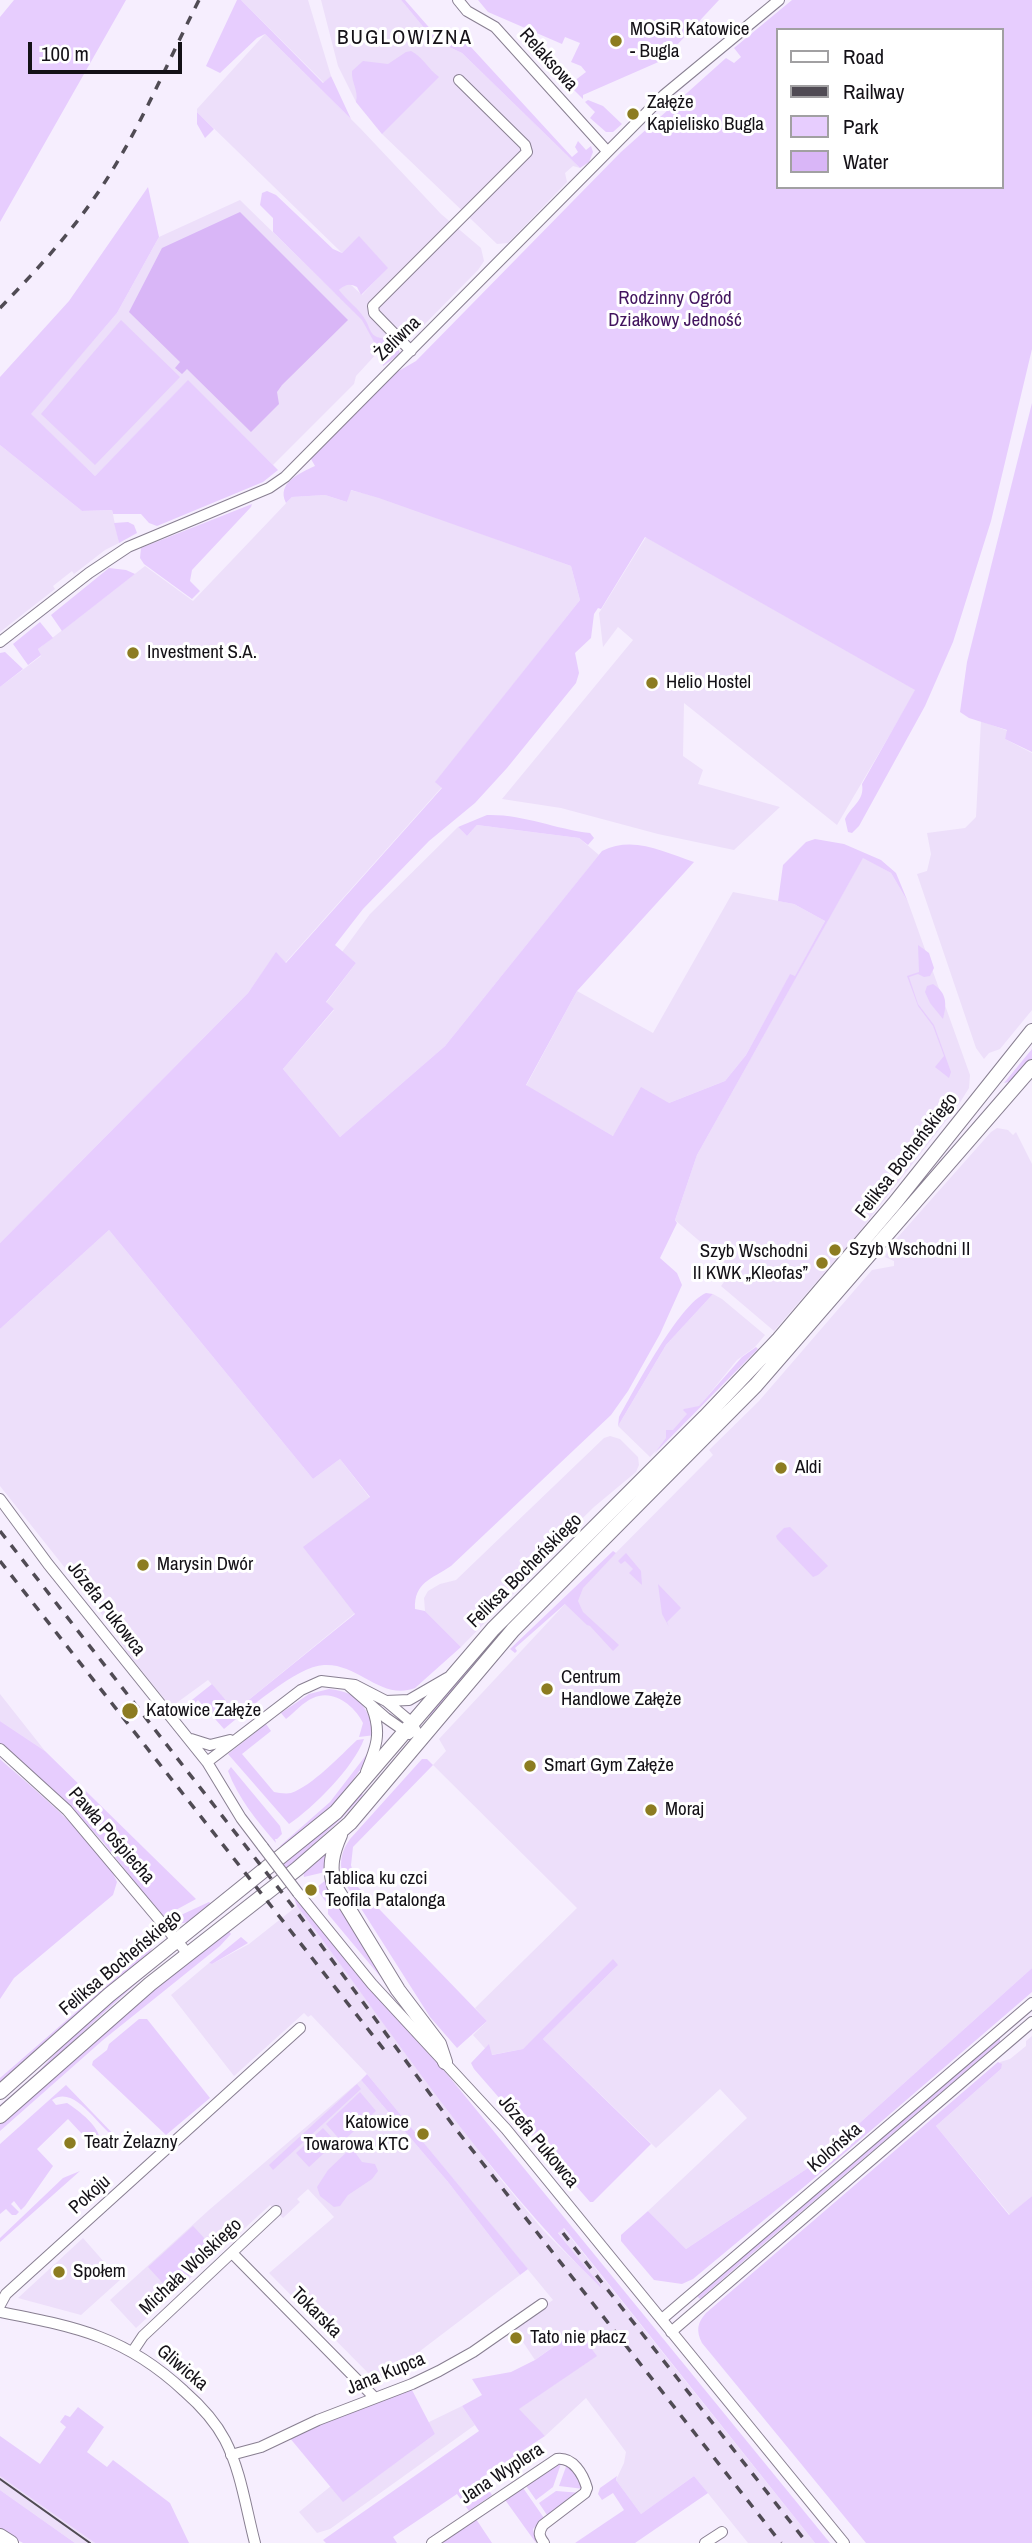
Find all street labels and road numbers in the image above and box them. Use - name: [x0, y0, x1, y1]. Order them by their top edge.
- street label: Relaksowa: [514, 24, 582, 96]
- street label: Żeliwna: [370, 312, 426, 366]
- street label: Feliksa Bocheńskiego: [851, 1089, 963, 1223]
- street label: Feliksa Bocheńskiego: [463, 1509, 587, 1633]
- street label: Józefa Pukowca: [62, 1557, 150, 1661]
- street label: Pawła Pośpiecha: [63, 1783, 159, 1889]
- street label: Feliksa Bocheńskiego: [55, 1905, 187, 2021]
- street label: Józefa Pukowca: [493, 2091, 583, 2193]
- street label: Kolońska: [803, 2118, 867, 2178]
- street label: Pokoju: [65, 2171, 115, 2219]
- street label: Michała Wolskiego: [135, 2214, 247, 2320]
- street label: Tokarska: [286, 2283, 346, 2343]
- street label: Gliwicka: [152, 2340, 212, 2396]
- street label: Jana Kupca: [344, 2348, 428, 2400]
- street label: Jana Wyplera: [456, 2439, 548, 2509]

